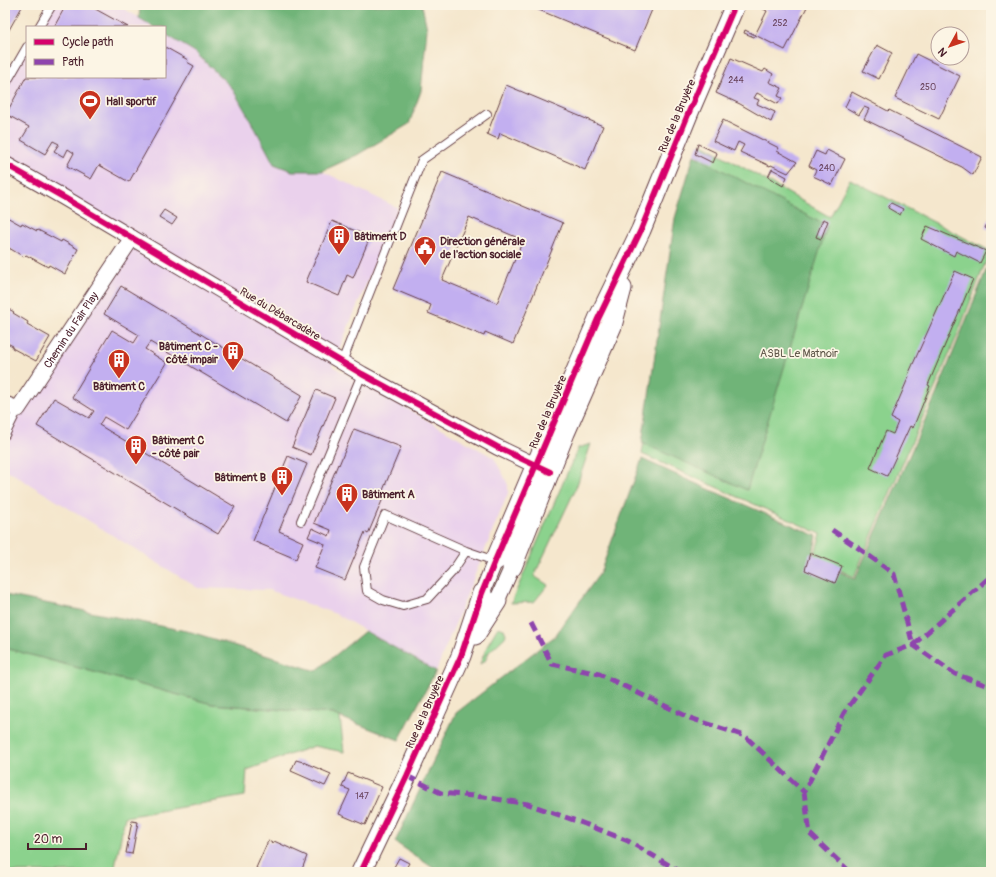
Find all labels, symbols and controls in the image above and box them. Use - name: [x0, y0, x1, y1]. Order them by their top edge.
- house number: 252: [773, 18, 787, 29]
- legend: [26, 26, 166, 78]
- north arrow: [930, 26, 970, 66]
- text: Cycle path: [62, 35, 114, 50]
- text: N: [935, 45, 950, 59]
- text: Path: [62, 55, 84, 70]
- house number: 244: [728, 75, 745, 86]
- street label: Rue de la Bruyère: [656, 77, 699, 155]
- house number: 250: [920, 82, 936, 93]
- sports icon: Hall sportif: [77, 88, 103, 121]
- place label: Hall sportif: [106, 95, 157, 108]
- house number: 240: [819, 163, 835, 174]
- building icon: Bâtiment D: [326, 223, 352, 256]
- place label: Bâtiment D: [354, 230, 406, 243]
- public building icon: Direction générale de l'action sociale: [412, 234, 438, 267]
- place label: Direction générale de l'action sociale: [440, 235, 525, 261]
- street label: Rue du Débarcadère: [238, 285, 323, 343]
- street label: Chemin du Fair Play: [41, 289, 101, 370]
- building icon: Bâtiment C - côté impair: [220, 339, 246, 372]
- place label: Bâtiment C - côté impair: [159, 340, 219, 366]
- building icon: Bâtiment C: [106, 347, 132, 380]
- park label: ASBL Le Matnoir: [760, 347, 838, 360]
- street label: Rue de la Bruyère: [527, 373, 570, 451]
- place label: Bâtiment C: [93, 380, 145, 393]
- building icon: Bâtiment C - côté pair: [123, 433, 149, 466]
- place label: Bâtiment C - côté pair: [152, 434, 204, 460]
- building icon: Bâtiment B: [269, 464, 295, 497]
- place label: Bâtiment B: [214, 471, 266, 484]
- building icon: Bâtiment A: [334, 481, 360, 514]
- place label: Bâtiment A: [362, 488, 415, 501]
- street label: Rue de la Bruyère: [403, 673, 447, 751]
- house number: 147: [355, 791, 369, 802]
- scale bar: [28, 825, 86, 851]
- text: 20 m: [34, 832, 63, 847]

